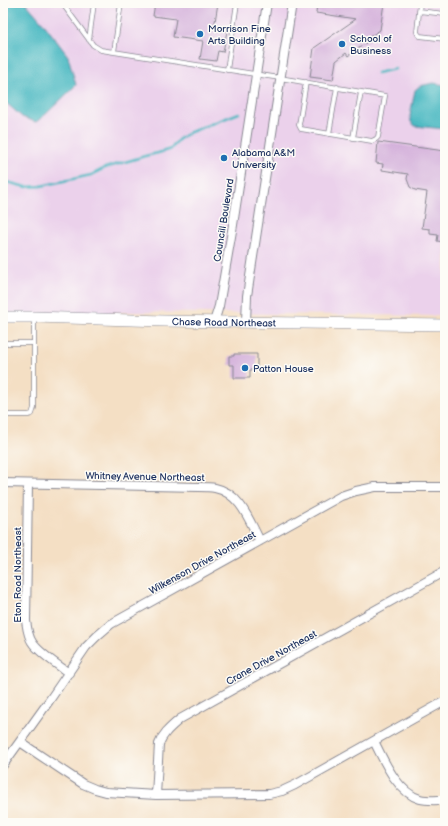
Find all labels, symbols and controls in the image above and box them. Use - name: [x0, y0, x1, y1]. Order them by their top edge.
- place label: Morrison Fine Arts Building: [208, 23, 271, 47]
- marker: Morrison Fine Arts Building: [195, 29, 205, 39]
- place label: School of Business: [350, 33, 392, 57]
- marker: School of Business: [337, 39, 347, 49]
- place label: Alabama A&M University: [232, 147, 295, 171]
- marker: Alabama A&M University: [219, 153, 229, 163]
- street label: Councill Boulevard: [211, 177, 237, 263]
- street label: Chase Road Northeast: [172, 316, 276, 330]
- marker: Patton House: [240, 363, 250, 373]
- place label: Patton House: [253, 363, 314, 375]
- street label: Whitney Avenue Northeast: [85, 470, 205, 484]
- street label: Eton Road Northeast: [12, 527, 24, 623]
- street label: Wilkenson Drive Northeast: [147, 529, 258, 597]
- street label: Crane Drive Northeast: [224, 628, 319, 688]

